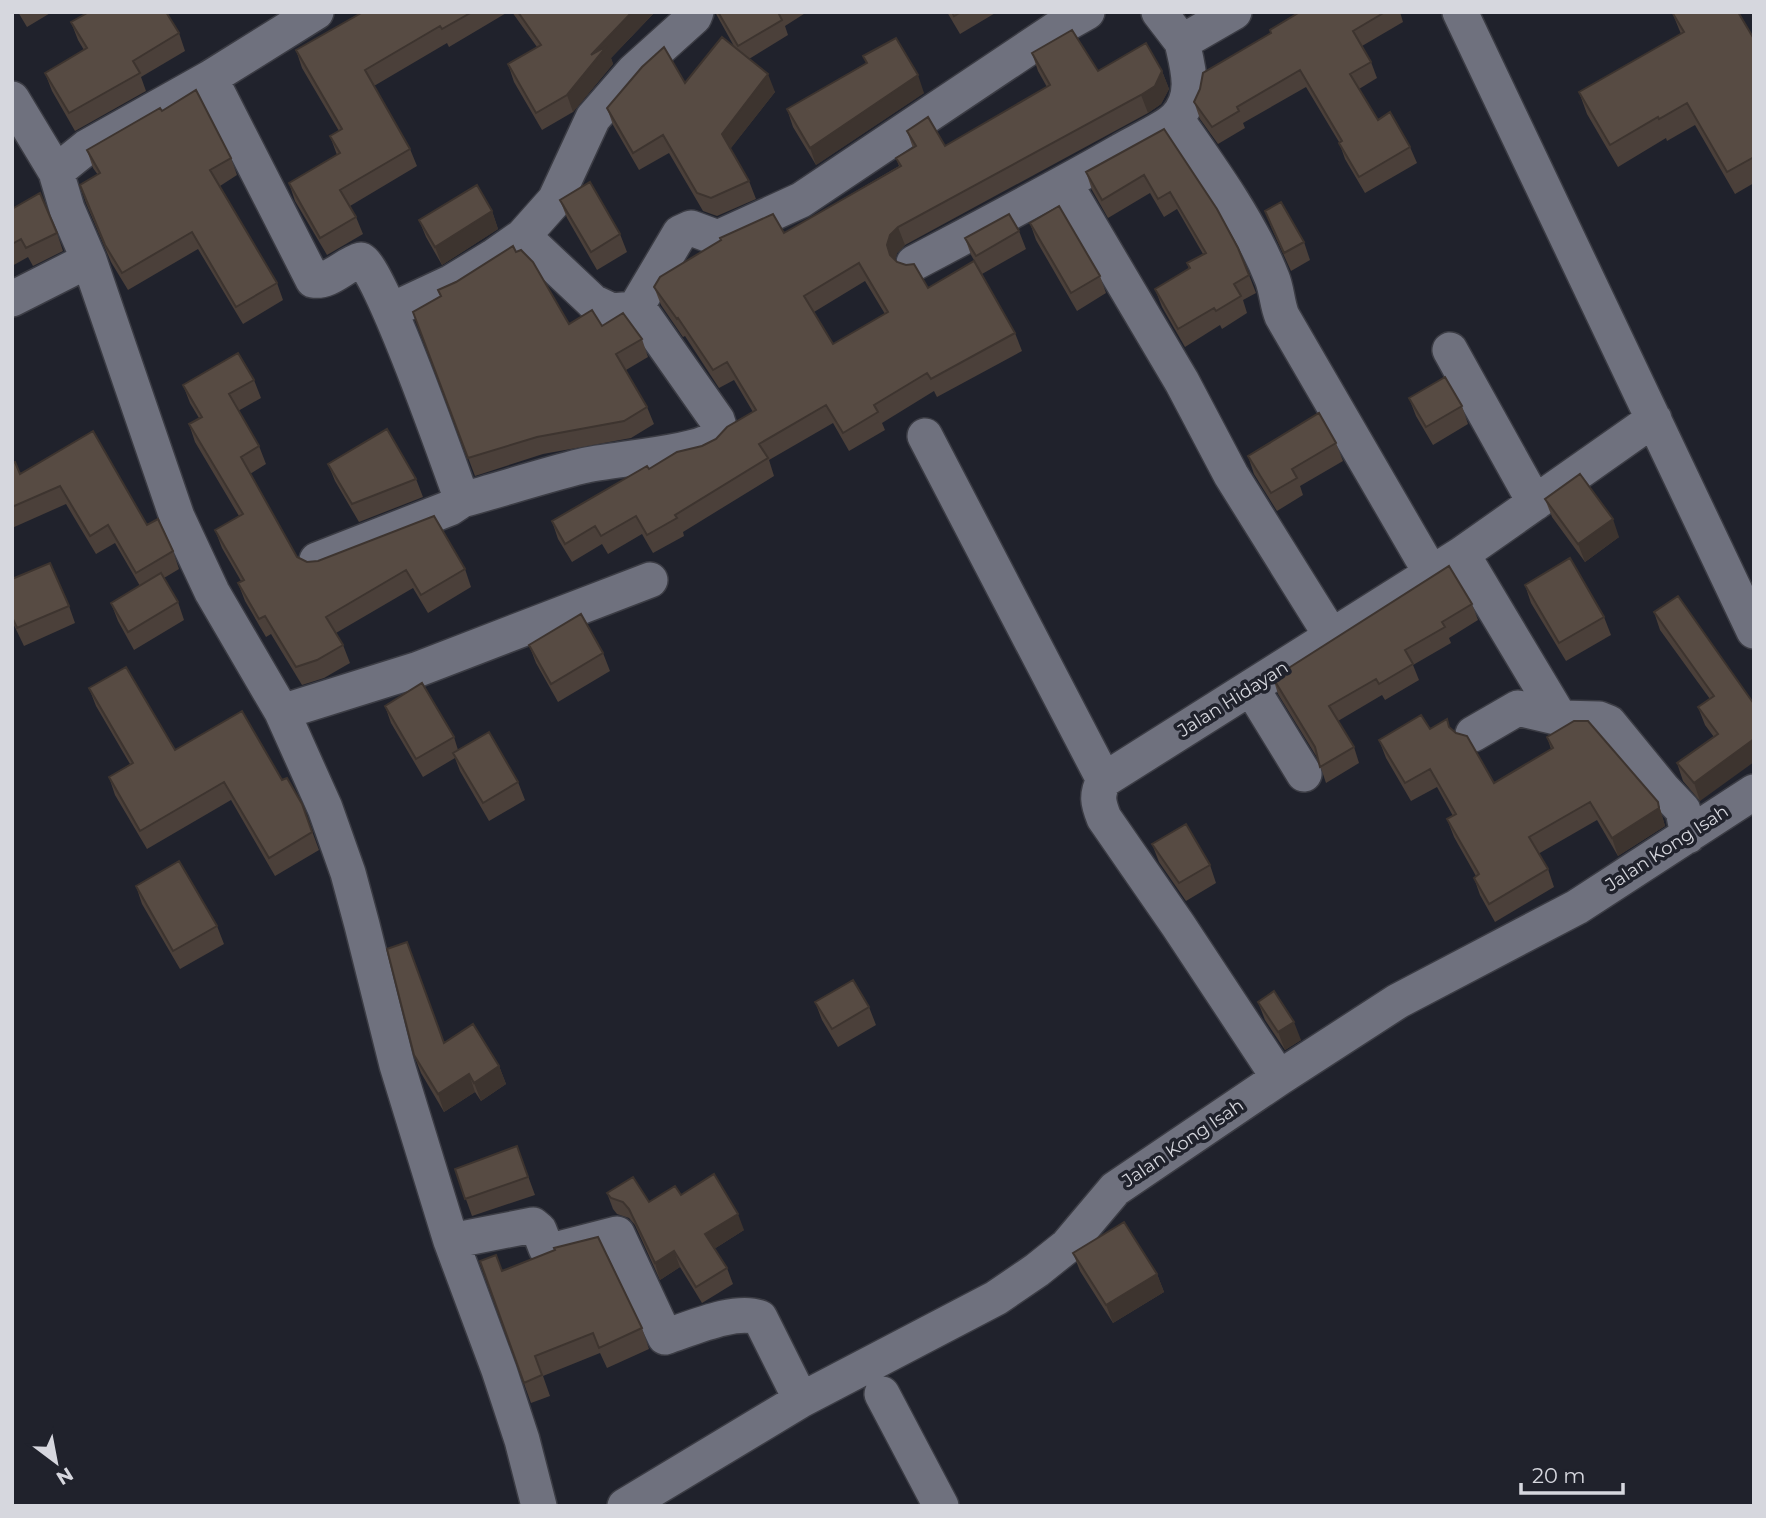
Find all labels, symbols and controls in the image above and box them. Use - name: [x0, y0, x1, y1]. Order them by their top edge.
- street label: Jalan Hidayan: [1173, 656, 1292, 742]
- street label: Jalan Kong Isah: [1601, 800, 1732, 896]
- street label: Jalan Kong Isah: [1117, 1094, 1248, 1192]
- north arrow: [21, 1427, 91, 1497]
- scale bar: [1521, 1452, 1622, 1496]
- text: N: [52, 1462, 77, 1490]
- text: 20 m: [1532, 1463, 1586, 1488]

